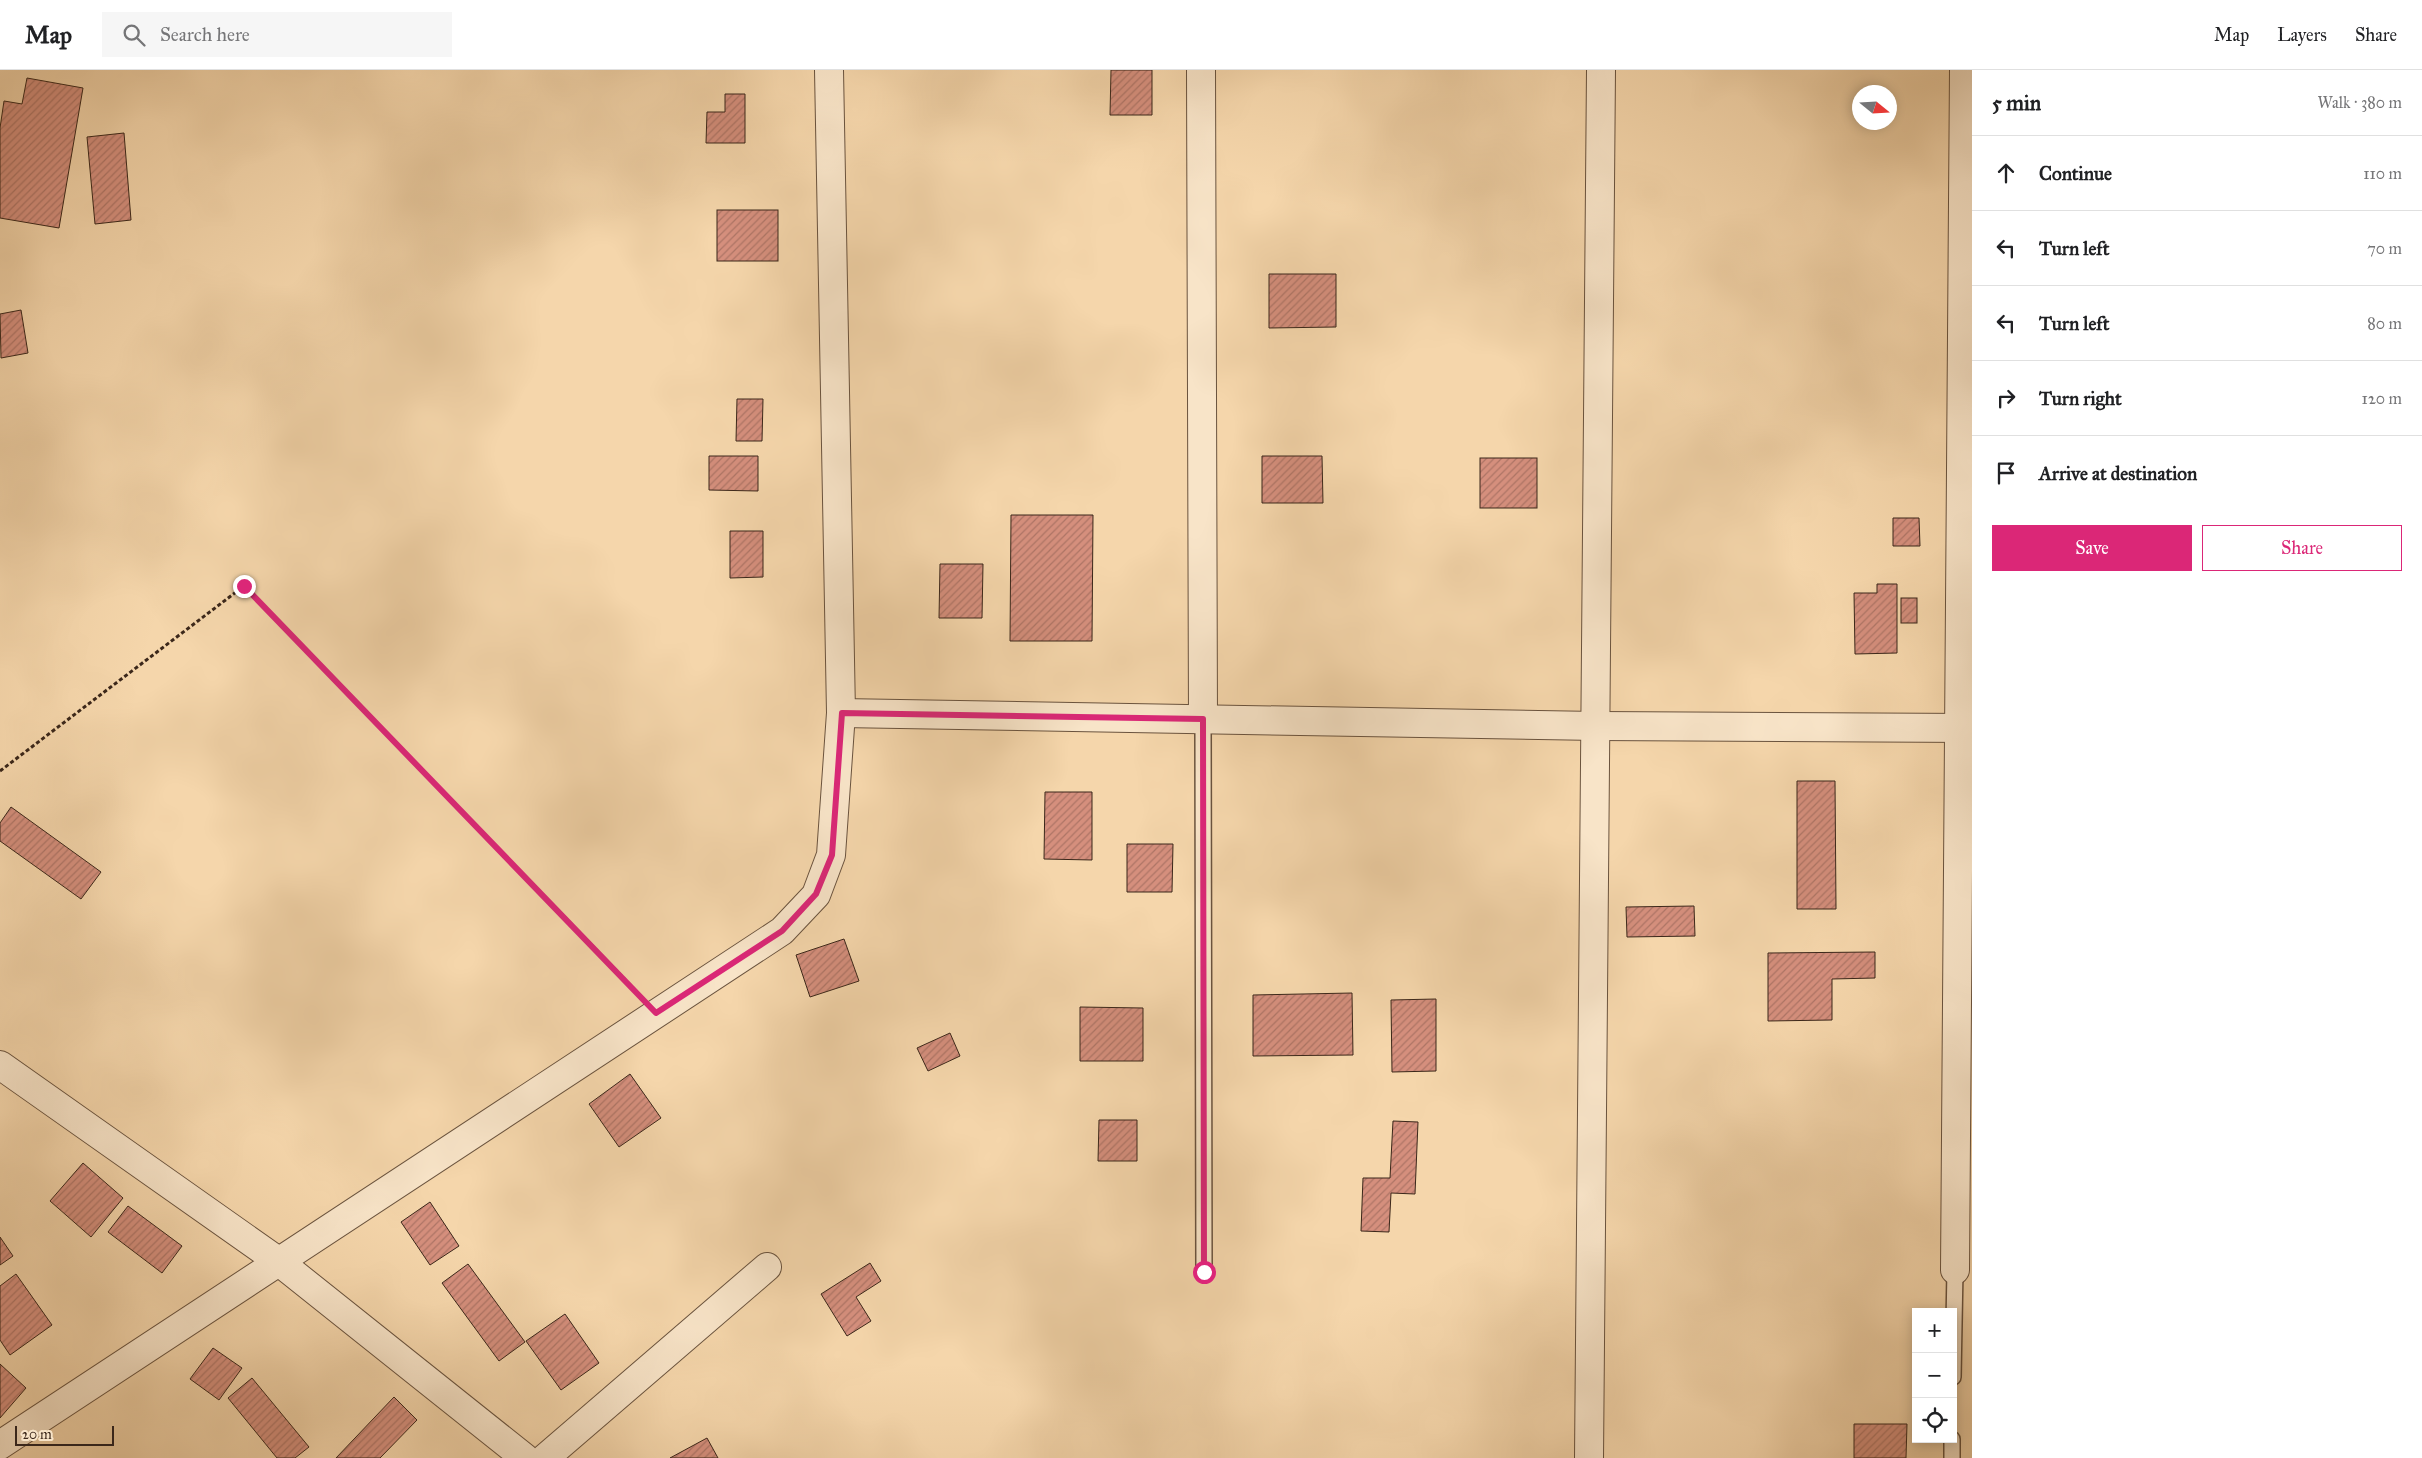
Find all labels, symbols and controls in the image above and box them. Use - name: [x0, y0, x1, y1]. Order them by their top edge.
- search box: [102, 12, 452, 57]
- text: Map: [25, 20, 72, 50]
- icon: search: [120, 21, 148, 49]
- text: Search here: [160, 23, 250, 46]
- text: Map: [2214, 24, 2249, 46]
- text: Layers: [2277, 24, 2327, 46]
- text: Share: [2355, 24, 2397, 46]
- north arrow: [1852, 85, 1897, 130]
- text: 5 min: [1992, 90, 2041, 116]
- text: Walk · 380 m: [2318, 93, 2402, 112]
- icon: ahead: [1992, 159, 2020, 187]
- text: Continue: [2039, 162, 2112, 185]
- text: 110 m: [2363, 164, 2402, 183]
- icon: left: [1992, 234, 2020, 262]
- text: Turn left: [2039, 237, 2109, 260]
- text: 70 m: [2367, 239, 2402, 258]
- icon: left: [1992, 309, 2020, 337]
- text: Turn left: [2039, 312, 2109, 335]
- text: 80 m: [2367, 314, 2402, 333]
- icon: right: [1992, 384, 2020, 412]
- text: Turn right: [2039, 387, 2122, 410]
- text: 120 m: [2362, 389, 2402, 408]
- icon: arrive: [1992, 459, 2020, 487]
- text: Arrive at destination: [2039, 462, 2197, 485]
- button: Save: [1992, 525, 2192, 571]
- button: Share: [2202, 525, 2402, 571]
- route end: [233, 575, 256, 598]
- route start: [1193, 1261, 1216, 1284]
- map controls: [1912, 1308, 1957, 1443]
- button: +: [1912, 1308, 1957, 1353]
- button: −: [1912, 1353, 1957, 1398]
- button: locate: [1912, 1398, 1957, 1443]
- scale bar: [15, 1423, 114, 1446]
- text: 20 m: [22, 1426, 52, 1443]

